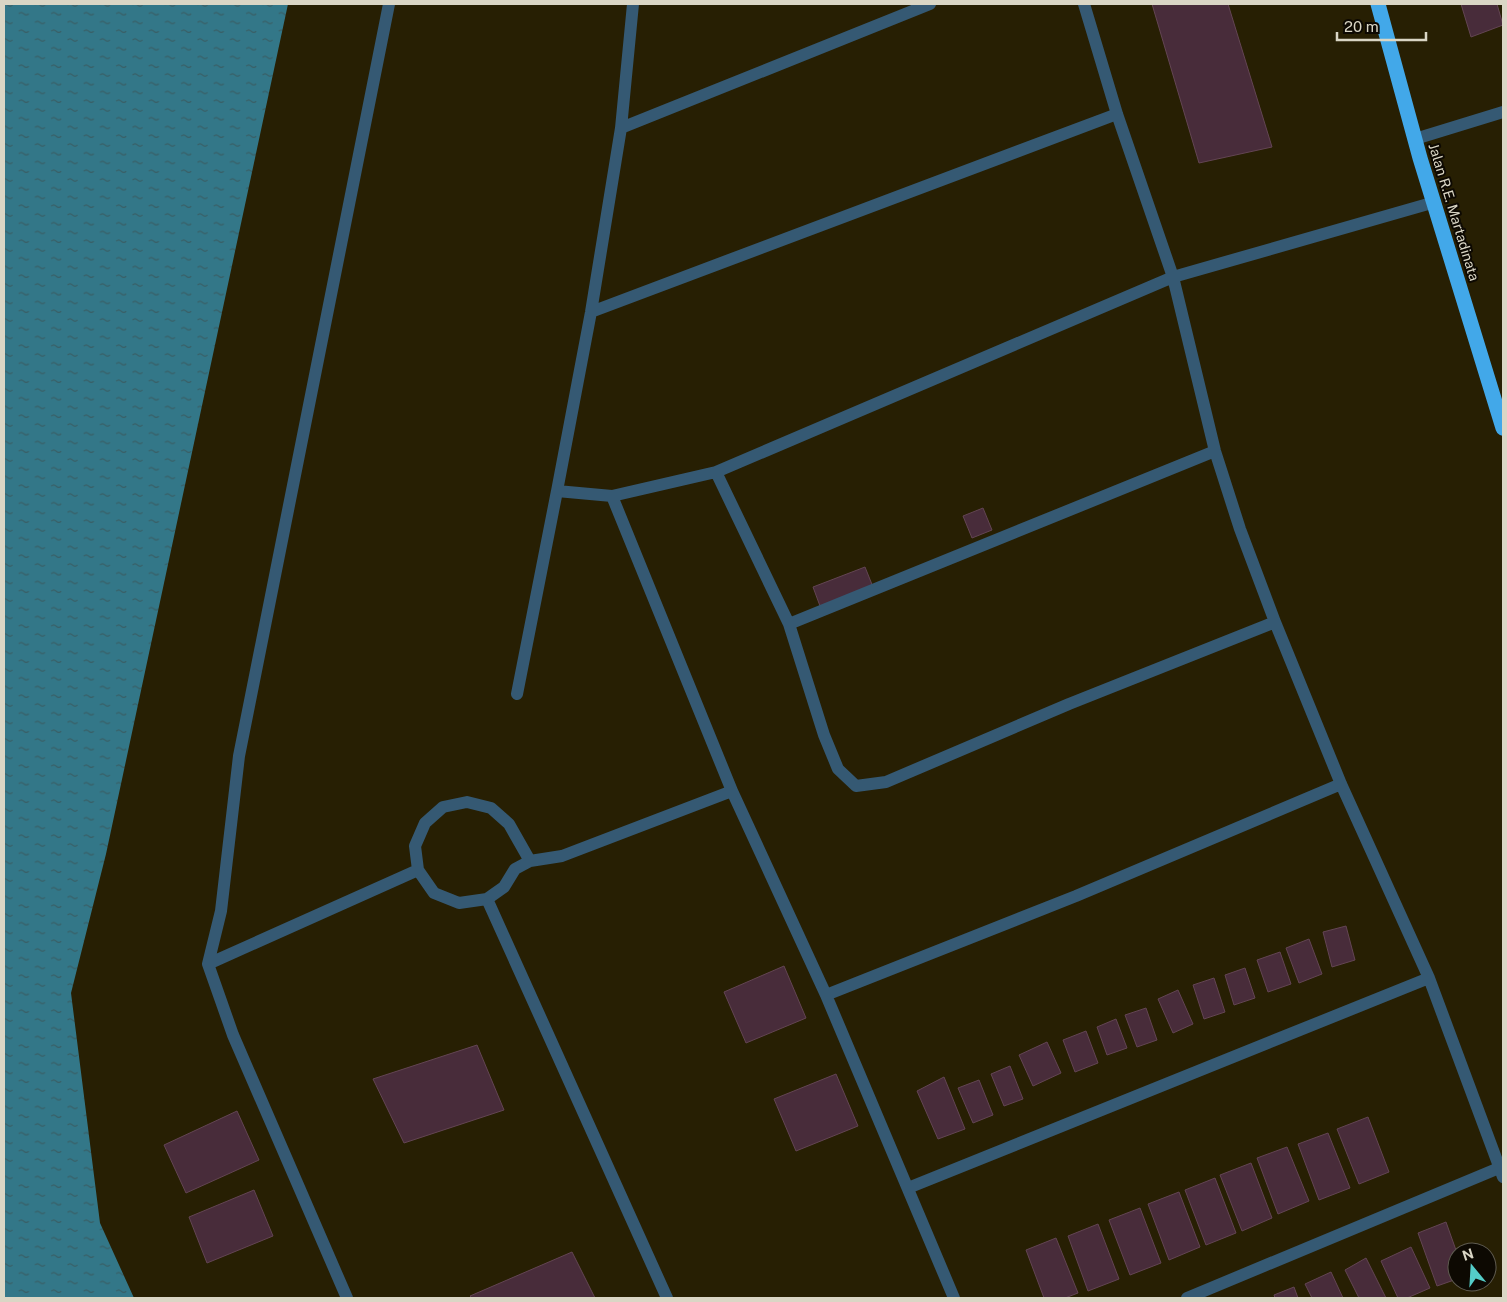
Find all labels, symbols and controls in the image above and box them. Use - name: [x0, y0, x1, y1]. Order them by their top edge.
- scale bar: [1337, 10, 1426, 42]
- text: 20 m: [1344, 18, 1379, 35]
- street label: Jalan R.E. Martadinata: [1425, 141, 1483, 283]
- north arrow: [1447, 1242, 1497, 1292]
- text: N: [1460, 1245, 1476, 1264]

